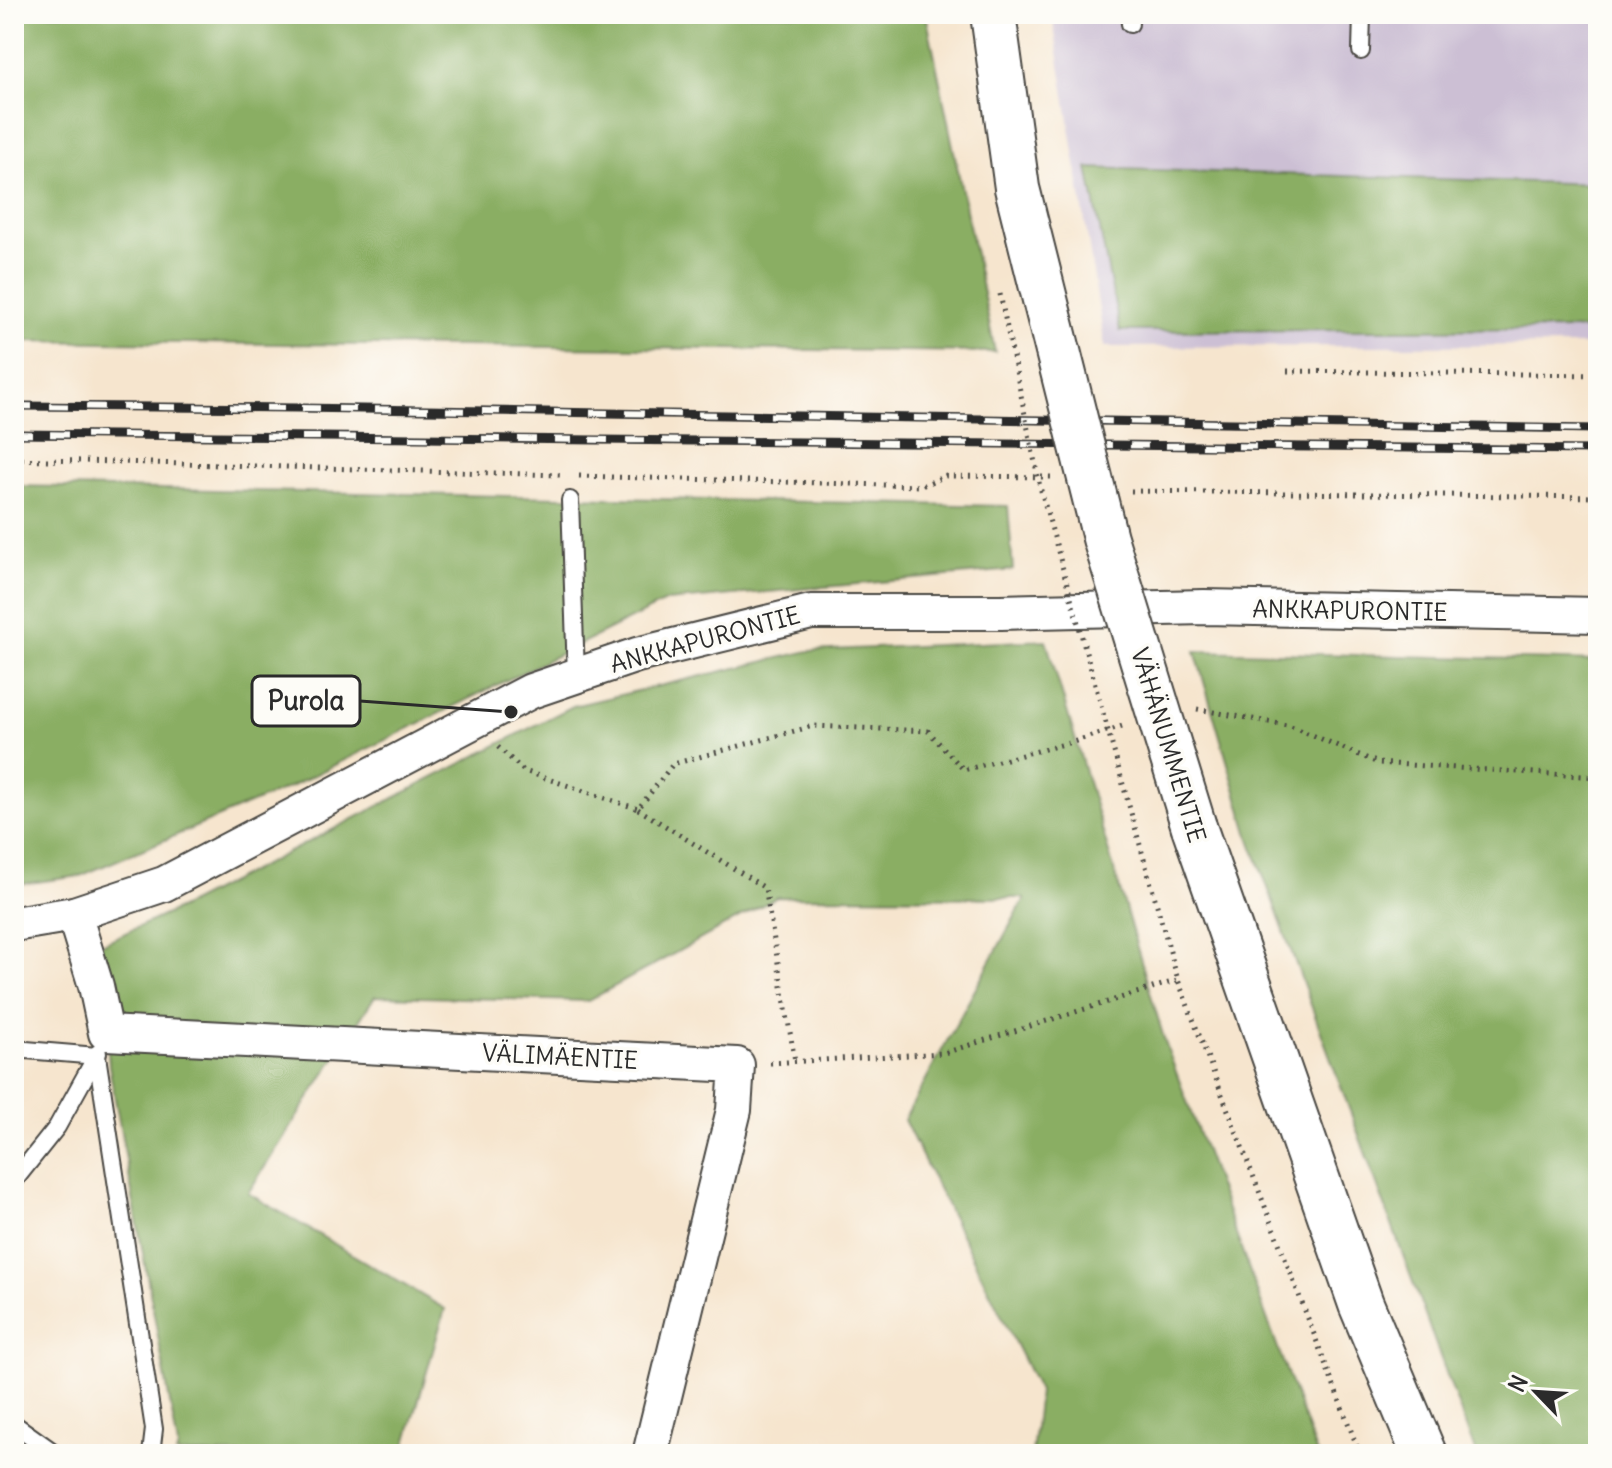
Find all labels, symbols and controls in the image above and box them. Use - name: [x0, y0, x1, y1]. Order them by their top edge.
- street label: ANKKAPURONTIE: [1252, 593, 1448, 627]
- street label: ANKKAPURONTIE: [607, 599, 803, 679]
- street label: VÄHÄNUMMENTIE: [1125, 644, 1213, 846]
- callout: Purola: [252, 676, 360, 726]
- text: Purola: [268, 684, 344, 717]
- street label: VÄLIMÄENTIE: [481, 1037, 639, 1075]
- north arrow: [1496, 1352, 1576, 1432]
- text: N: [1502, 1371, 1534, 1396]

